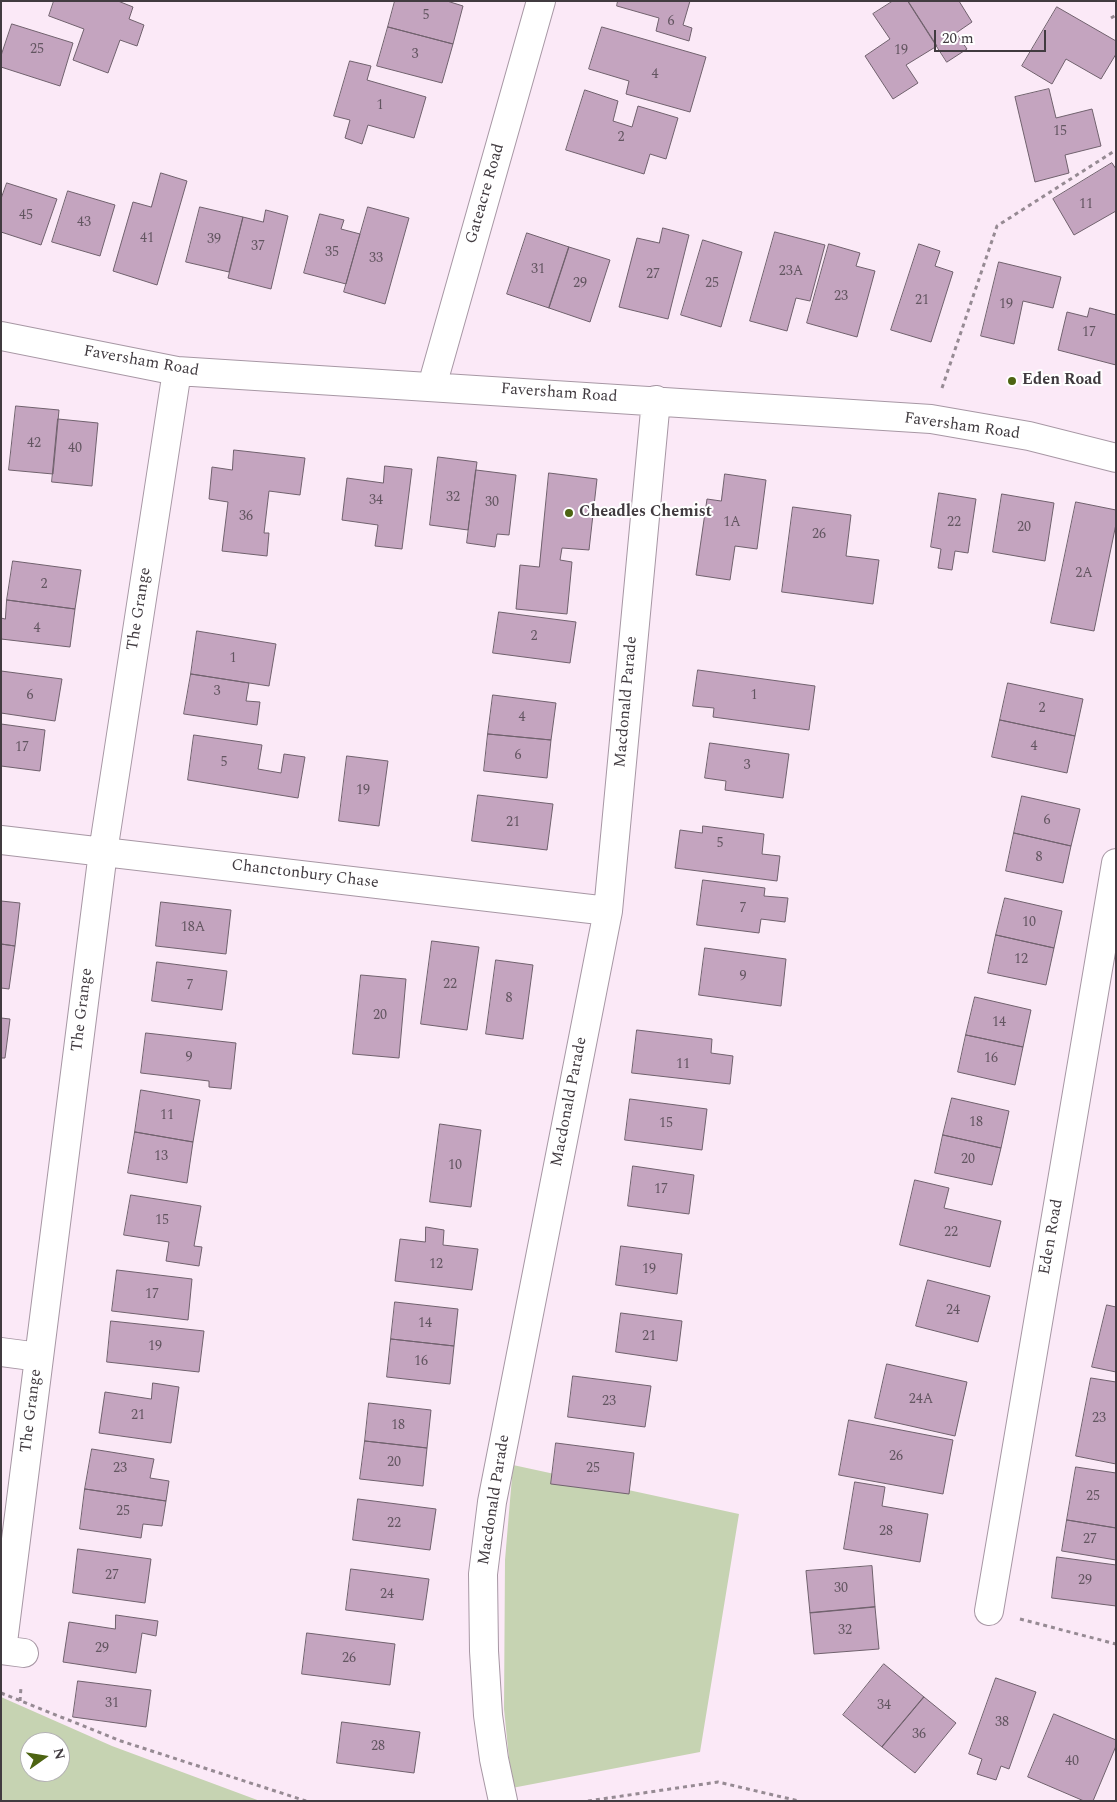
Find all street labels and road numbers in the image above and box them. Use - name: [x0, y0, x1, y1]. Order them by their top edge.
- street label: Gateacre Road: [463, 142, 509, 246]
- street label: Faversham Road: [82, 342, 200, 382]
- street label: Faversham Road: [500, 380, 618, 408]
- street label: Faversham Road: [903, 409, 1021, 445]
- street label: The Grange: [124, 566, 156, 652]
- street label: Macdonald Parade: [612, 636, 642, 768]
- street label: Chanctonbury Chase: [230, 856, 380, 894]
- street label: The Grange: [68, 967, 98, 1053]
- street label: Macdonald Parade: [548, 1035, 592, 1169]
- street label: Eden Road: [1036, 1198, 1068, 1276]
- street label: The Grange: [17, 1368, 47, 1454]
- street label: Macdonald Parade: [475, 1433, 515, 1567]

